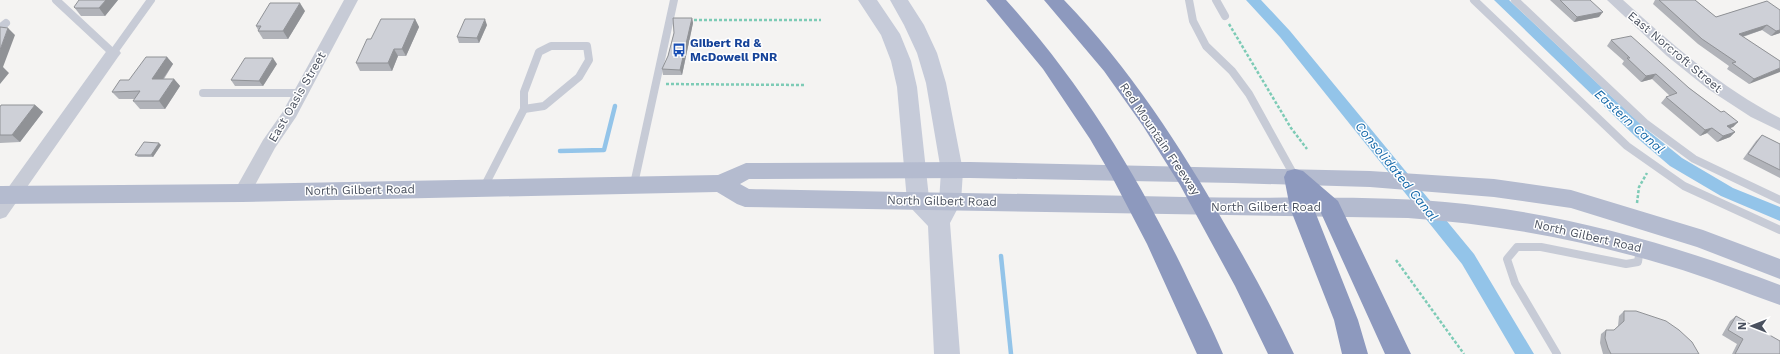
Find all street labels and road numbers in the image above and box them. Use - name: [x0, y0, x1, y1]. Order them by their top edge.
- street label: East Norcroft Street: [1625, 9, 1725, 95]
- street label: East Oasis Street: [266, 49, 328, 145]
- street label: Red Mountain Freeway: [1117, 80, 1203, 199]
- street label: North Gilbert Road: [305, 182, 415, 198]
- street label: North Gilbert Road: [887, 193, 997, 209]
- street label: North Gilbert Road: [1211, 200, 1321, 214]
- street label: North Gilbert Road: [1533, 217, 1643, 255]

